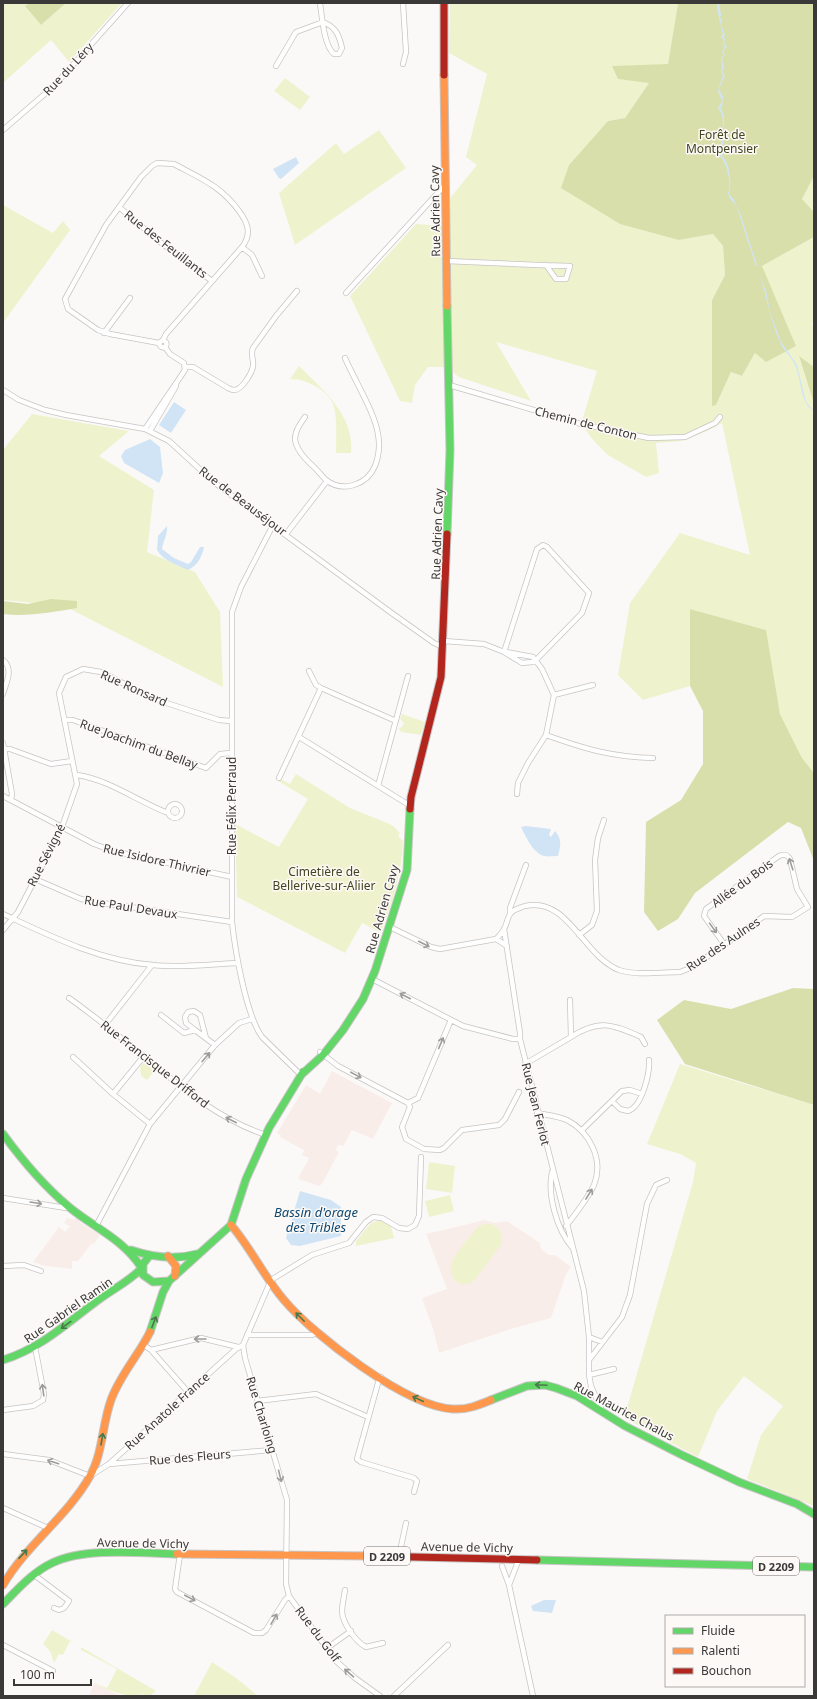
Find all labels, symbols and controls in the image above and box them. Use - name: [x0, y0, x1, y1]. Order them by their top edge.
- street label: Rue du Léry: [39, 38, 98, 99]
- park label: Forêt de Montpensier: [686, 126, 758, 157]
- street label: Rue Adrien Cavy: [426, 164, 444, 257]
- street label: Rue des Feuillants: [121, 206, 212, 282]
- street label: Chemin de Conton: [533, 402, 639, 444]
- street label: Rue de Beauséjour: [196, 462, 290, 540]
- street label: Rue Adrien Cavy: [427, 487, 447, 580]
- street label: Rue Ronsard: [98, 666, 170, 710]
- street label: Rue Joachim du Bellay: [78, 715, 201, 774]
- street label: Rue Félix Perraud: [223, 757, 240, 855]
- street label: Rue Sévigné: [23, 820, 69, 889]
- street label: Rue Isidore Thivrier: [102, 839, 213, 881]
- street label: Allée du Bois: [708, 855, 776, 911]
- one-way arrow: [787, 857, 794, 870]
- street label: Rue Adrien Cavy: [361, 862, 403, 955]
- park label: Cimetière de Bellerive-sur-Aliier: [273, 863, 376, 894]
- street label: Rue Paul Devaux: [83, 891, 180, 923]
- street label: Rue des Aulnes: [683, 913, 764, 975]
- one-way arrow: [709, 922, 717, 933]
- one-way arrow: [418, 941, 430, 948]
- one-way arrow: [399, 992, 411, 1000]
- street label: Rue Francisque Drifford: [97, 1016, 213, 1112]
- one-way arrow: [438, 1037, 445, 1049]
- one-way arrow: [201, 1051, 210, 1062]
- street label: Rue Jean Ferlot: [518, 1061, 555, 1148]
- one-way arrow: [350, 1072, 362, 1080]
- one-way arrow: [225, 1115, 237, 1123]
- one-way arrow: [585, 1188, 593, 1200]
- one-way arrow: [29, 1199, 42, 1207]
- water label: Bassin d'orage des Tribles: [274, 1203, 358, 1236]
- street label: Rue Gabriel Ramin: [20, 1273, 116, 1347]
- one-way arrow: [295, 1312, 305, 1322]
- one-way arrow: [151, 1317, 159, 1329]
- one-way arrow: [61, 1321, 72, 1329]
- one-way arrow: [194, 1335, 207, 1343]
- street label: Rue Anatole France: [121, 1368, 213, 1454]
- street label: Rue Charloing: [242, 1374, 282, 1456]
- street label: Rue Maurice Chalus: [571, 1377, 677, 1445]
- one-way arrow: [535, 1382, 548, 1389]
- one-way arrow: [39, 1383, 47, 1396]
- one-way arrow: [413, 1395, 425, 1402]
- one-way arrow: [98, 1433, 106, 1446]
- street label: Rue des Fleurs: [148, 1445, 232, 1469]
- one-way arrow: [47, 1458, 60, 1465]
- one-way arrow: [276, 1469, 284, 1482]
- street label: Avenue de Vichy: [97, 1534, 190, 1552]
- street label: Avenue de Vichy: [421, 1538, 514, 1556]
- road number: D 2209: [364, 1547, 410, 1565]
- one-way arrow: [18, 1549, 28, 1559]
- road number: D 2209: [753, 1557, 799, 1575]
- one-way arrow: [183, 1595, 195, 1603]
- street label: Rue du Golf: [291, 1603, 345, 1666]
- one-way arrow: [270, 1613, 278, 1625]
- legend: [665, 1615, 805, 1687]
- text: Fluide: [701, 1622, 735, 1639]
- text: Ralenti: [701, 1642, 740, 1659]
- scale bar: [14, 1661, 91, 1687]
- text: Bouchon: [701, 1662, 751, 1679]
- text: 100 m: [20, 1666, 55, 1683]
- one-way arrow: [344, 1669, 354, 1678]

